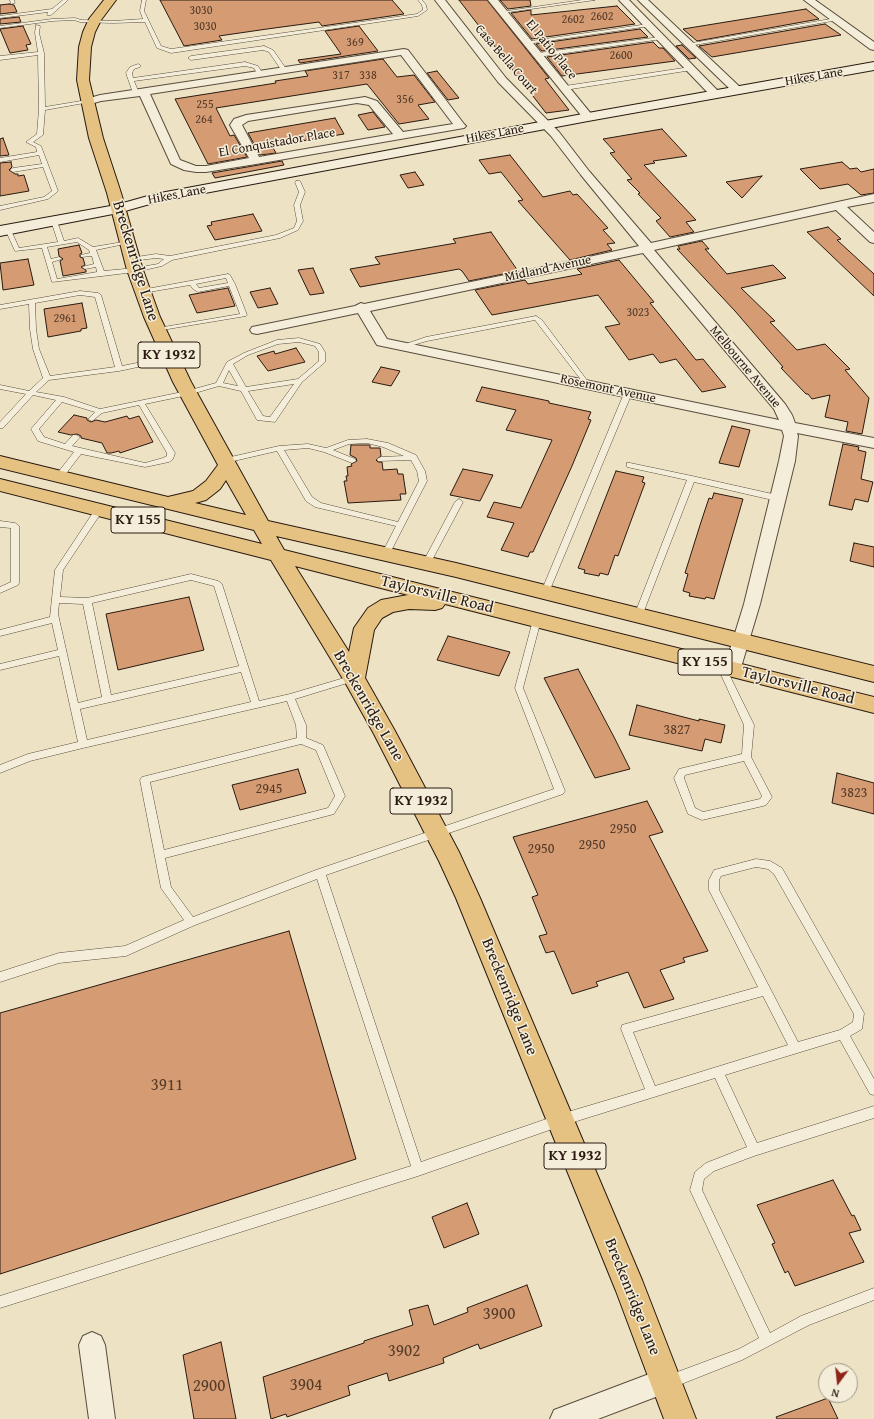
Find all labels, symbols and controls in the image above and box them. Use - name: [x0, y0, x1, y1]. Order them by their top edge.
- house number: 3030: [189, 4, 213, 18]
- house number: 2602: [590, 10, 614, 24]
- house number: 2602: [561, 13, 585, 27]
- street label: El Patio Place: [522, 17, 580, 83]
- house number: 3030: [193, 20, 217, 34]
- street label: Casa Bella Court: [471, 22, 541, 98]
- house number: 369: [346, 36, 364, 50]
- house number: 2600: [609, 49, 633, 63]
- street label: Hikes Lane: [784, 64, 844, 90]
- house number: 317: [332, 69, 350, 83]
- house number: 338: [359, 69, 377, 83]
- house number: 356: [396, 93, 414, 107]
- house number: 255: [196, 98, 214, 112]
- house number: 264: [195, 113, 213, 127]
- street label: Hikes Lane: [465, 121, 525, 147]
- street label: El Conquistador Place: [218, 125, 336, 161]
- street label: Hikes Lane: [147, 182, 207, 208]
- street label: Breckenridge Lane: [108, 199, 162, 323]
- street label: Midland Avenue: [503, 252, 593, 286]
- house number: 3023: [626, 306, 650, 320]
- house number: 2961: [53, 312, 77, 326]
- street label: Melbourne Avenue: [706, 323, 784, 411]
- road number: KY 1932: [138, 342, 200, 368]
- street label: Rosemont Avenue: [559, 371, 657, 407]
- road number: KY 155: [111, 507, 165, 533]
- street label: Taylorsville Road: [379, 572, 495, 618]
- street label: Breckenridge Lane: [329, 647, 407, 765]
- road number: KY 155: [678, 649, 732, 675]
- street label: Taylorsville Road: [740, 663, 856, 709]
- house number: 3827: [664, 722, 690, 738]
- house number: 2945: [256, 781, 282, 797]
- house number: 3823: [841, 785, 867, 801]
- road number: KY 1932: [390, 788, 452, 814]
- house number: 2950: [610, 821, 636, 837]
- house number: 2950: [579, 837, 605, 853]
- house number: 2950: [528, 841, 554, 857]
- street label: Breckenridge Lane: [477, 936, 541, 1058]
- house number: 3911: [151, 1076, 183, 1096]
- road number: KY 1932: [544, 1143, 606, 1169]
- street label: Breckenridge Lane: [600, 1236, 664, 1358]
- house number: 3900: [483, 1305, 515, 1325]
- house number: 3902: [388, 1342, 420, 1362]
- north arrow: [818, 1363, 858, 1403]
- house number: 3904: [290, 1376, 322, 1396]
- house number: 2900: [193, 1377, 225, 1397]
- text: N: [830, 1385, 841, 1402]

